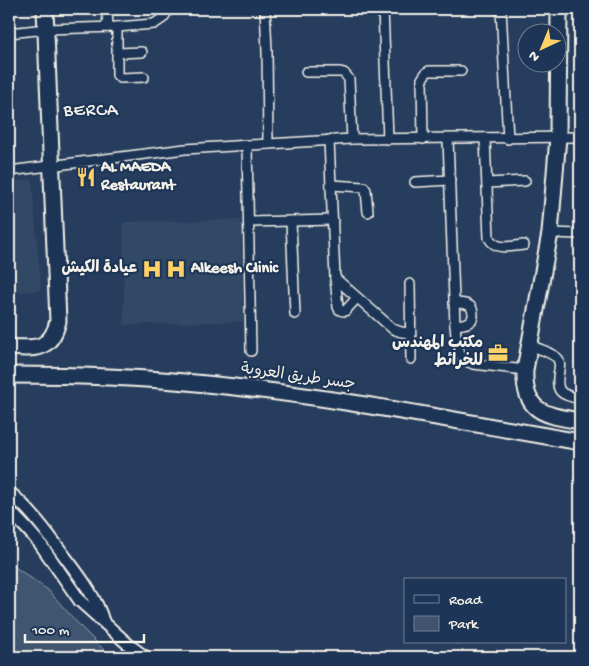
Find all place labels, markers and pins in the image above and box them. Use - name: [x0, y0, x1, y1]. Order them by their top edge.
- place label: AL MAEDA Restaurant: [100, 159, 177, 196]
- restaurant icon: AL MAEDA Restaurant: [75, 166, 97, 188]
- hospital icon: عيادة الكيش: [141, 258, 163, 280]
- hospital icon: Alkeesh Clinic: [165, 258, 187, 280]
- place label: عيادة الكيش: [61, 259, 137, 279]
- place label: Alkeesh Clinic: [190, 260, 280, 279]
- place label: مكتب المهندس للخرائط: [392, 334, 483, 372]
- office icon: مكتب المهندس للخرائط: [487, 342, 509, 364]

